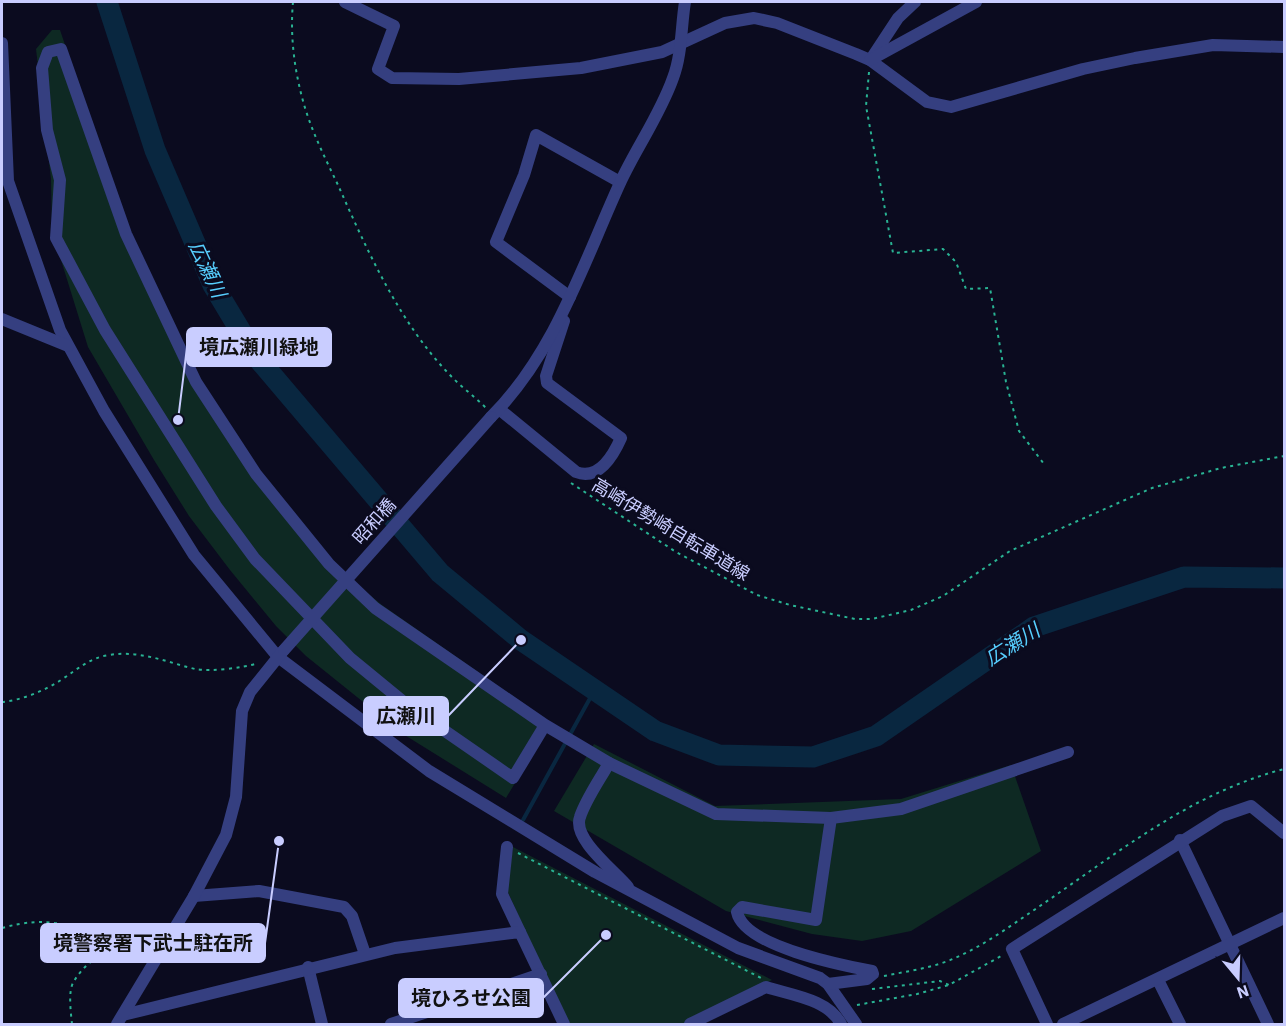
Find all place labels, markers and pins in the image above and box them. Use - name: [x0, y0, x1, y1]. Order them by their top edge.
- callout: 境広瀬川緑地: [187, 328, 331, 366]
- callout: 広瀬川: [364, 697, 448, 735]
- callout: 境警察署下武士駐在所: [41, 924, 265, 962]
- callout: 境ひろせ公園: [399, 979, 543, 1017]

